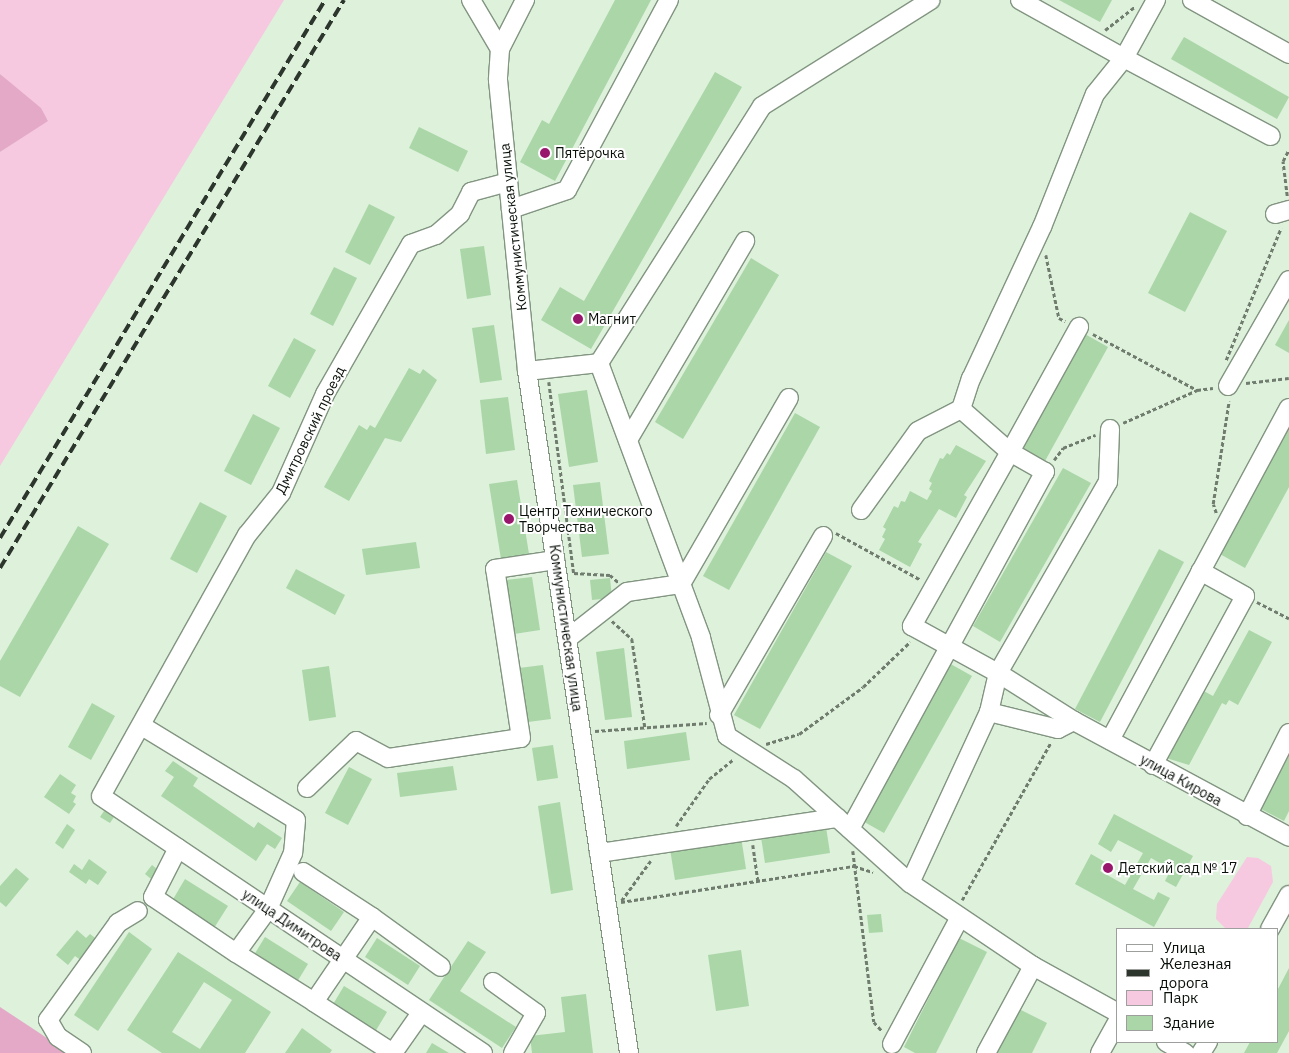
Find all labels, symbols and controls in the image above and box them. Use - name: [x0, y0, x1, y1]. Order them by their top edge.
- street label: Коммунистическая улица: [496, 142, 530, 312]
- place label: Пятёрочка: [555, 145, 625, 161]
- marker: Пятёрочка: [539, 147, 551, 159]
- place label: Магнит: [588, 311, 636, 327]
- marker: Магнит: [572, 313, 584, 325]
- street label: Дмитровский проезд: [272, 363, 348, 497]
- place label: Центр Технического Творчества: [519, 503, 653, 536]
- marker: Центр Технического Творчества: [503, 513, 515, 525]
- street label: Коммунистическая улица: [546, 543, 586, 713]
- street label: улица Кирова: [1137, 751, 1225, 809]
- place label: Детский сад № 17: [1118, 860, 1238, 876]
- marker: Детский сад № 17: [1102, 862, 1114, 874]
- street label: улица Димитрова: [239, 886, 345, 964]
- legend: [1116, 928, 1279, 1043]
- text: Улица: [1163, 938, 1205, 957]
- text: Железная дорога: [1160, 954, 1231, 992]
- text: Парк: [1163, 988, 1198, 1007]
- text: Здание: [1163, 1013, 1215, 1032]

